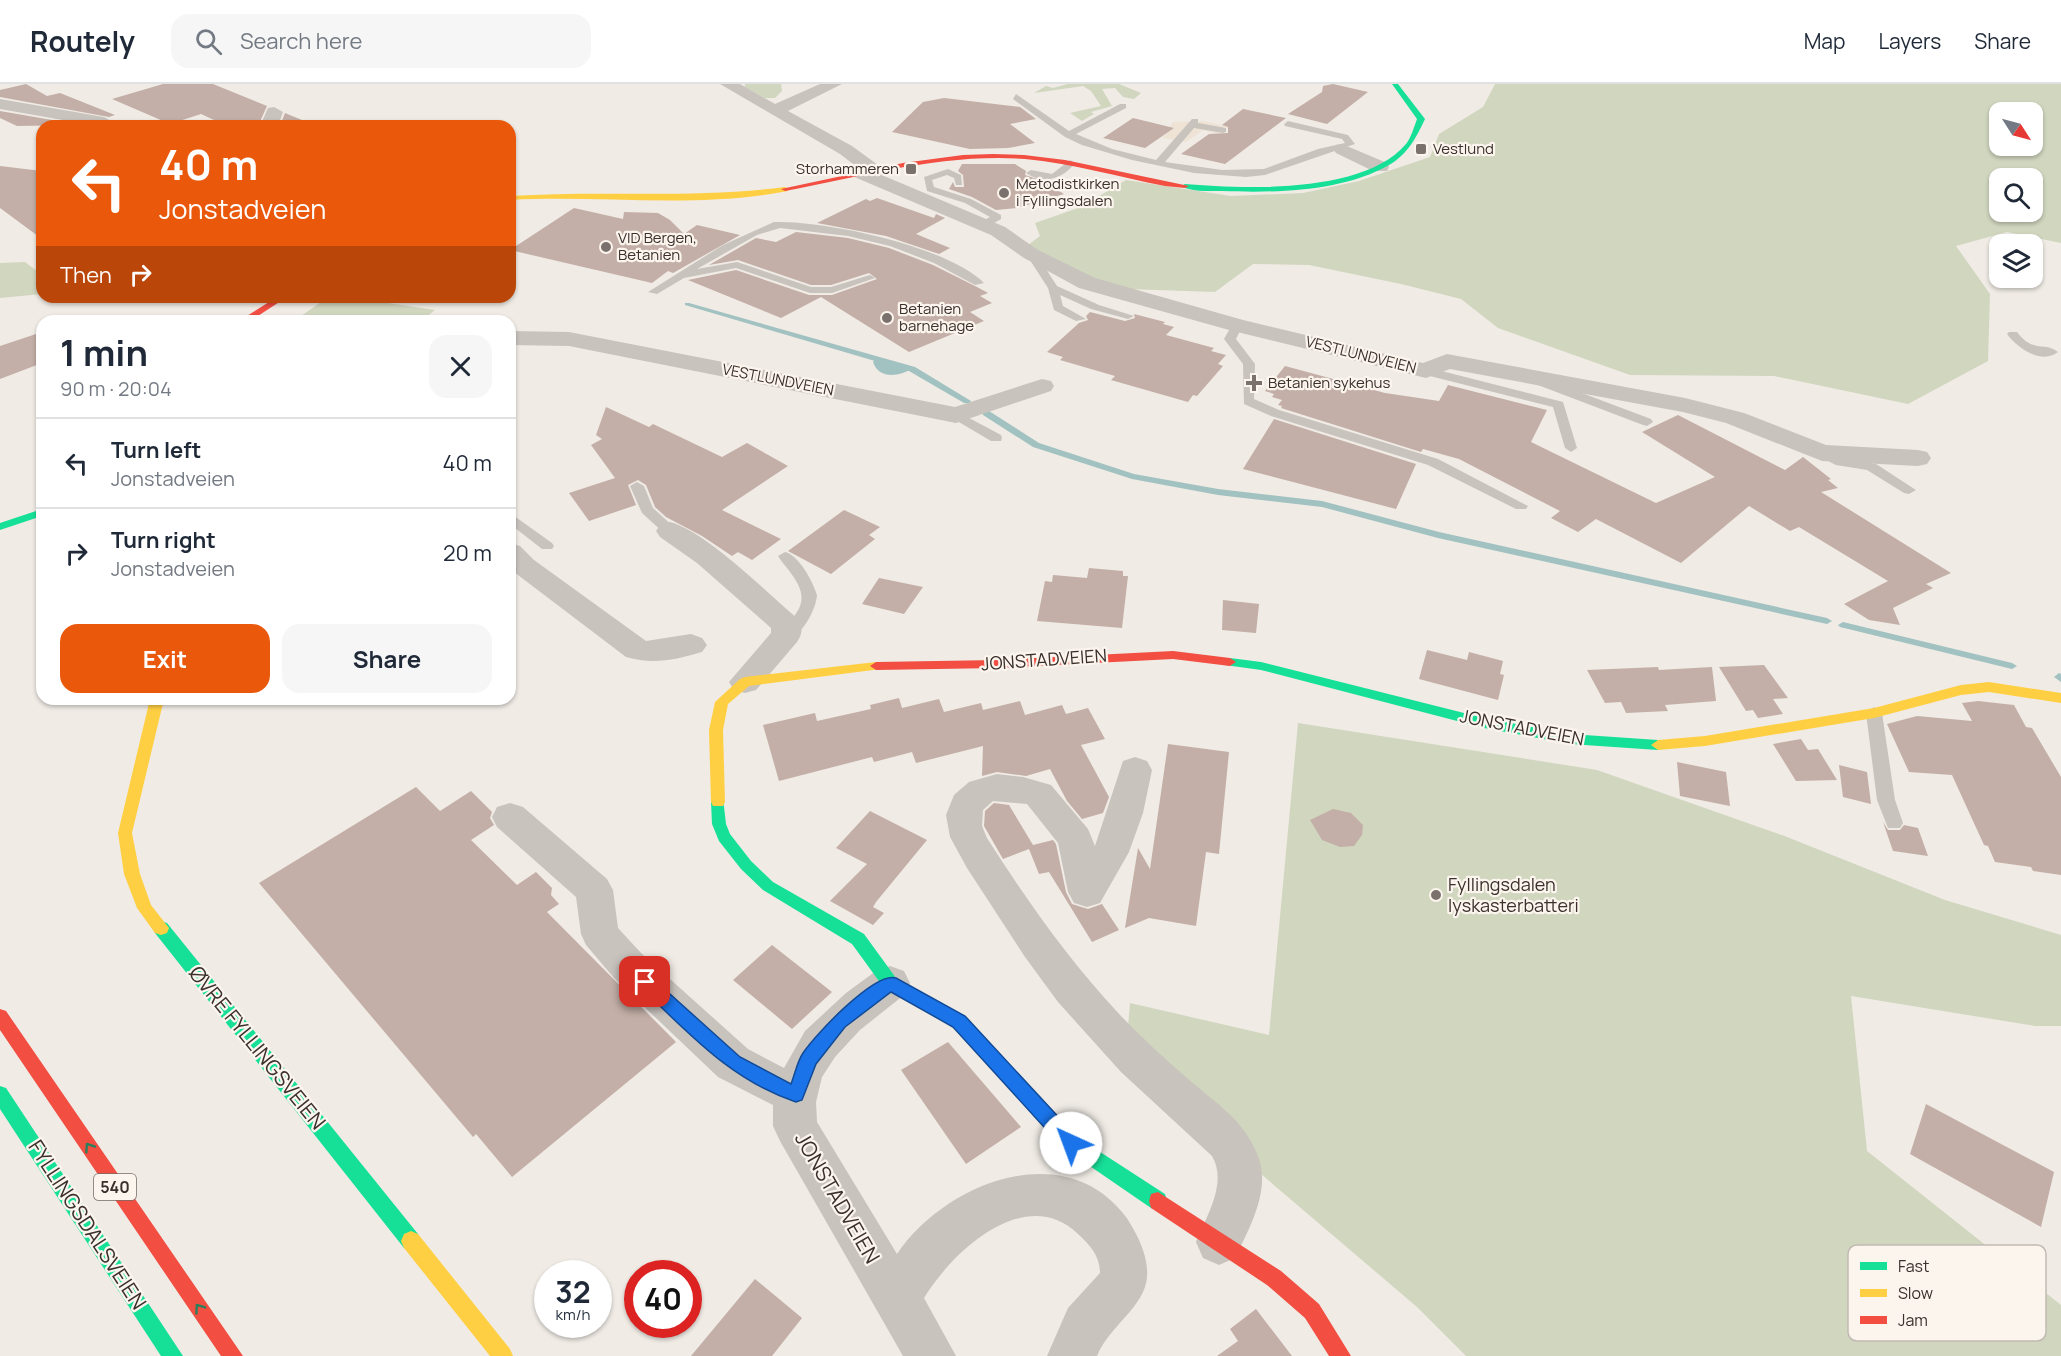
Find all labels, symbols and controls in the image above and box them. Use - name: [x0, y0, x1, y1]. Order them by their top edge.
- search box: [171, 14, 591, 68]
- text: Routely: [30, 22, 135, 60]
- icon: search: [192, 25, 225, 58]
- text: Search here: [240, 26, 362, 56]
- text: Map: [1804, 27, 1845, 55]
- text: Layers: [1878, 27, 1941, 55]
- text: Share: [1974, 27, 2031, 55]
- north arrow: [1989, 102, 2043, 156]
- map controls: [1989, 102, 2043, 288]
- text: 40 m: [159, 135, 258, 193]
- place label: Vestlund: [1433, 138, 1494, 159]
- marker: Vestlund: [1414, 142, 1428, 156]
- icon: left: [60, 144, 138, 222]
- place label: Storhammeren: [796, 158, 899, 179]
- marker: Storhammeren: [904, 162, 918, 176]
- button: search: [1989, 168, 2043, 222]
- place label: Metodistkirken i Fyllingsdalen: [1016, 173, 1119, 211]
- marker: Metodistkirken i Fyllingsdalen: [997, 186, 1011, 200]
- text: Jonstadveien: [159, 190, 326, 227]
- place label: VID Bergen, Betanien: [618, 227, 697, 265]
- button: layers: [1989, 234, 2043, 288]
- marker: VID Bergen, Betanien: [599, 240, 613, 254]
- icon: right: [124, 258, 157, 291]
- text: Then: [60, 260, 112, 290]
- place label: Betanien barnehage: [899, 298, 974, 336]
- marker: Betanien barnehage: [880, 311, 894, 325]
- text: 1 min: [60, 328, 148, 377]
- street label: VESTLUNDVEIEN: [1304, 331, 1419, 378]
- button: close: [429, 335, 492, 398]
- street label: VESTLUNDVEIEN: [720, 358, 836, 401]
- place label: Betanien sykehus: [1268, 372, 1391, 393]
- marker: Betanien sykehus: [1245, 374, 1263, 392]
- text: 90 m · 20:04: [60, 375, 172, 402]
- text: Turn left: [111, 435, 201, 465]
- icon: left: [60, 447, 93, 480]
- text: 40 m: [443, 448, 492, 478]
- text: Jonstadveien: [111, 465, 235, 492]
- text: Turn right: [111, 525, 216, 555]
- icon: right: [60, 537, 93, 570]
- text: 20 m: [443, 538, 492, 568]
- text: Jonstadveien: [111, 555, 235, 582]
- button: Exit: [60, 624, 270, 693]
- button: Share: [282, 624, 492, 693]
- street label: JONSTADVEIEN: [980, 643, 1108, 675]
- street label: JONSTADVEIEN: [1458, 703, 1586, 751]
- place label: Fyllingsdalen lyskasterbatteri: [1448, 872, 1579, 917]
- marker: Fyllingsdalen lyskasterbatteri: [1429, 888, 1443, 902]
- pin: [619, 956, 670, 1007]
- street label: ØVRE FYLLINGSVEIEN: [183, 960, 332, 1135]
- icon: arrive: [628, 965, 661, 998]
- position arrow: [1039, 1111, 1103, 1175]
- street label: JONSTADVEIEN: [789, 1127, 887, 1268]
- street label: FYLLINGSDALSVEIEN: [22, 1134, 153, 1315]
- one-way arrow: [85, 1143, 96, 1154]
- road number: 540: [94, 1174, 136, 1200]
- legend: [1848, 1245, 2046, 1341]
- text: Fast: [1898, 1255, 1929, 1277]
- speed limit sign: 40: [624, 1260, 702, 1338]
- text: 32: [555, 1271, 591, 1312]
- text: Slow: [1898, 1282, 1933, 1304]
- one-way arrow: [195, 1304, 206, 1315]
- text: km/h: [556, 1304, 590, 1325]
- text: Jam: [1898, 1309, 1928, 1331]

